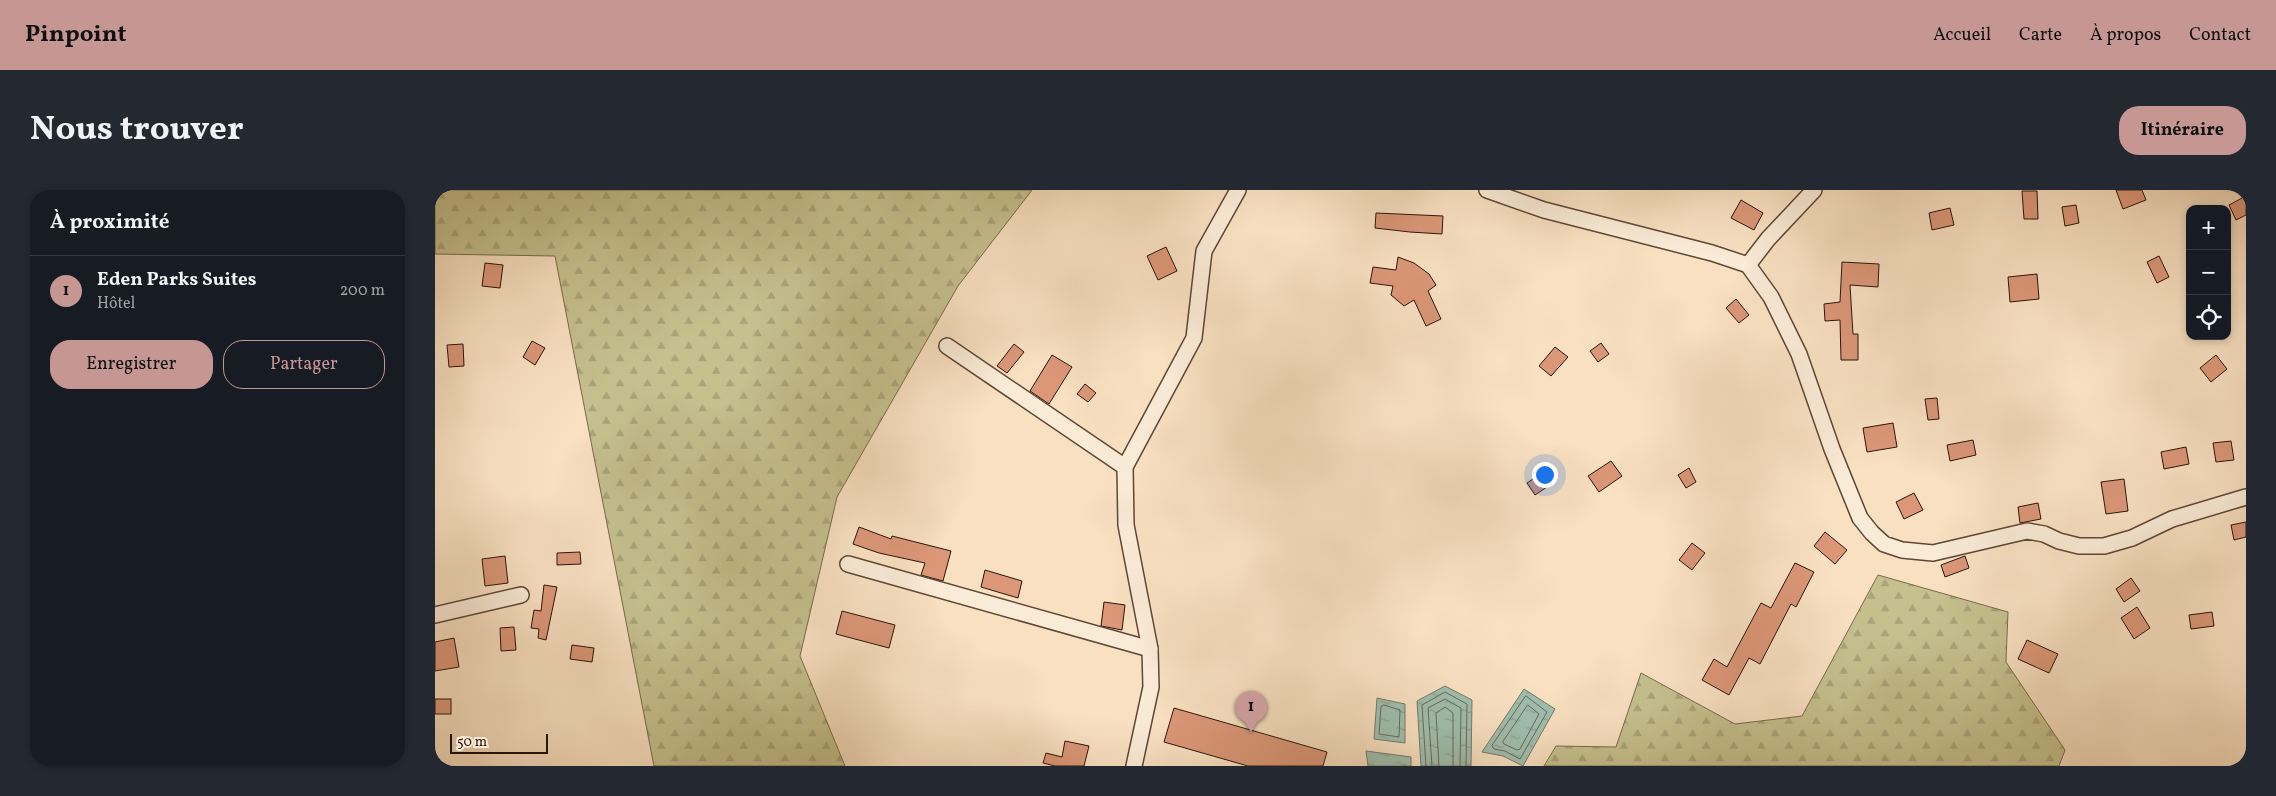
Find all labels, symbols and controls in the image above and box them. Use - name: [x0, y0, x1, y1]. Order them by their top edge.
- text: Pinpoint: [25, 18, 127, 52]
- text: Accueil: [1933, 23, 1991, 48]
- text: Carte: [2019, 23, 2062, 48]
- text: À propos: [2090, 23, 2161, 48]
- text: Contact: [2189, 23, 2251, 48]
- text: Nous trouver: [30, 106, 244, 154]
- button: Itinéraire: [2119, 106, 2246, 155]
- map controls: [2186, 205, 2231, 340]
- button: +: [2186, 205, 2231, 250]
- text: À proximité: [50, 208, 169, 237]
- button: −: [2186, 250, 2231, 295]
- text: Eden Parks Suites: [97, 267, 257, 293]
- text: 1: [63, 280, 69, 302]
- text: 200 m: [340, 280, 385, 302]
- text: Hôtel: [97, 293, 135, 315]
- button: locate: [2186, 295, 2231, 340]
- button: Enregistrer: [50, 340, 213, 389]
- button: Partager: [223, 340, 385, 389]
- your location: [1532, 462, 1558, 488]
- pin: 1: [1235, 691, 1267, 732]
- scale bar: [450, 731, 547, 754]
- text: 50 m: [457, 733, 487, 752]

